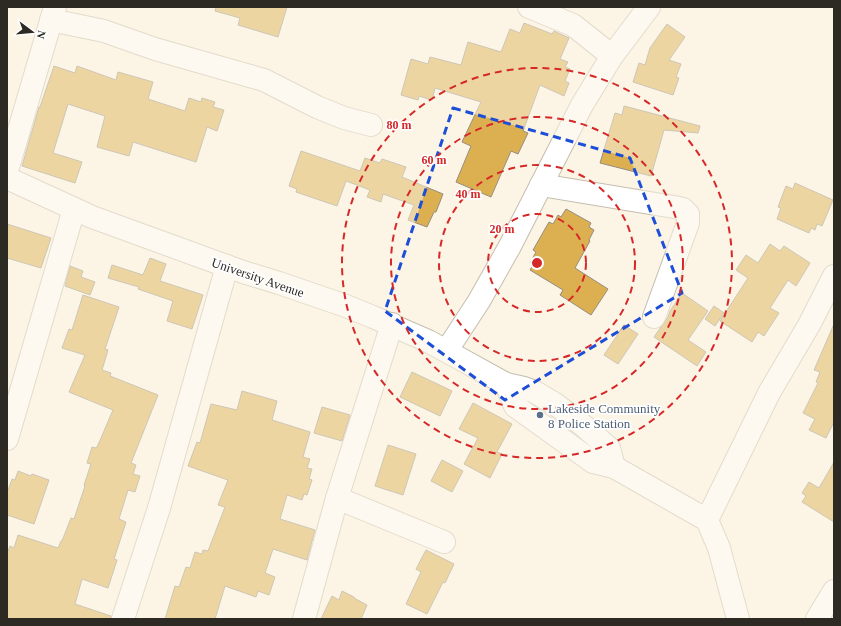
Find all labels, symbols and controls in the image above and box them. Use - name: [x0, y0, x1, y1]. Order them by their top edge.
- north arrow: [12, 12, 52, 52]
- text: N: [35, 29, 48, 40]
- text: 80 m: [387, 118, 412, 132]
- text: 60 m: [422, 153, 447, 167]
- text: 40 m: [456, 187, 481, 201]
- text: 20 m: [490, 222, 515, 236]
- street label: University Avenue: [210, 255, 306, 300]
- centre of rings: [530, 256, 544, 270]
- place label: Lakeside Community 8 Police Station: [548, 401, 661, 431]
- marker: Lakeside Community 8 Police Station: [535, 410, 545, 420]

